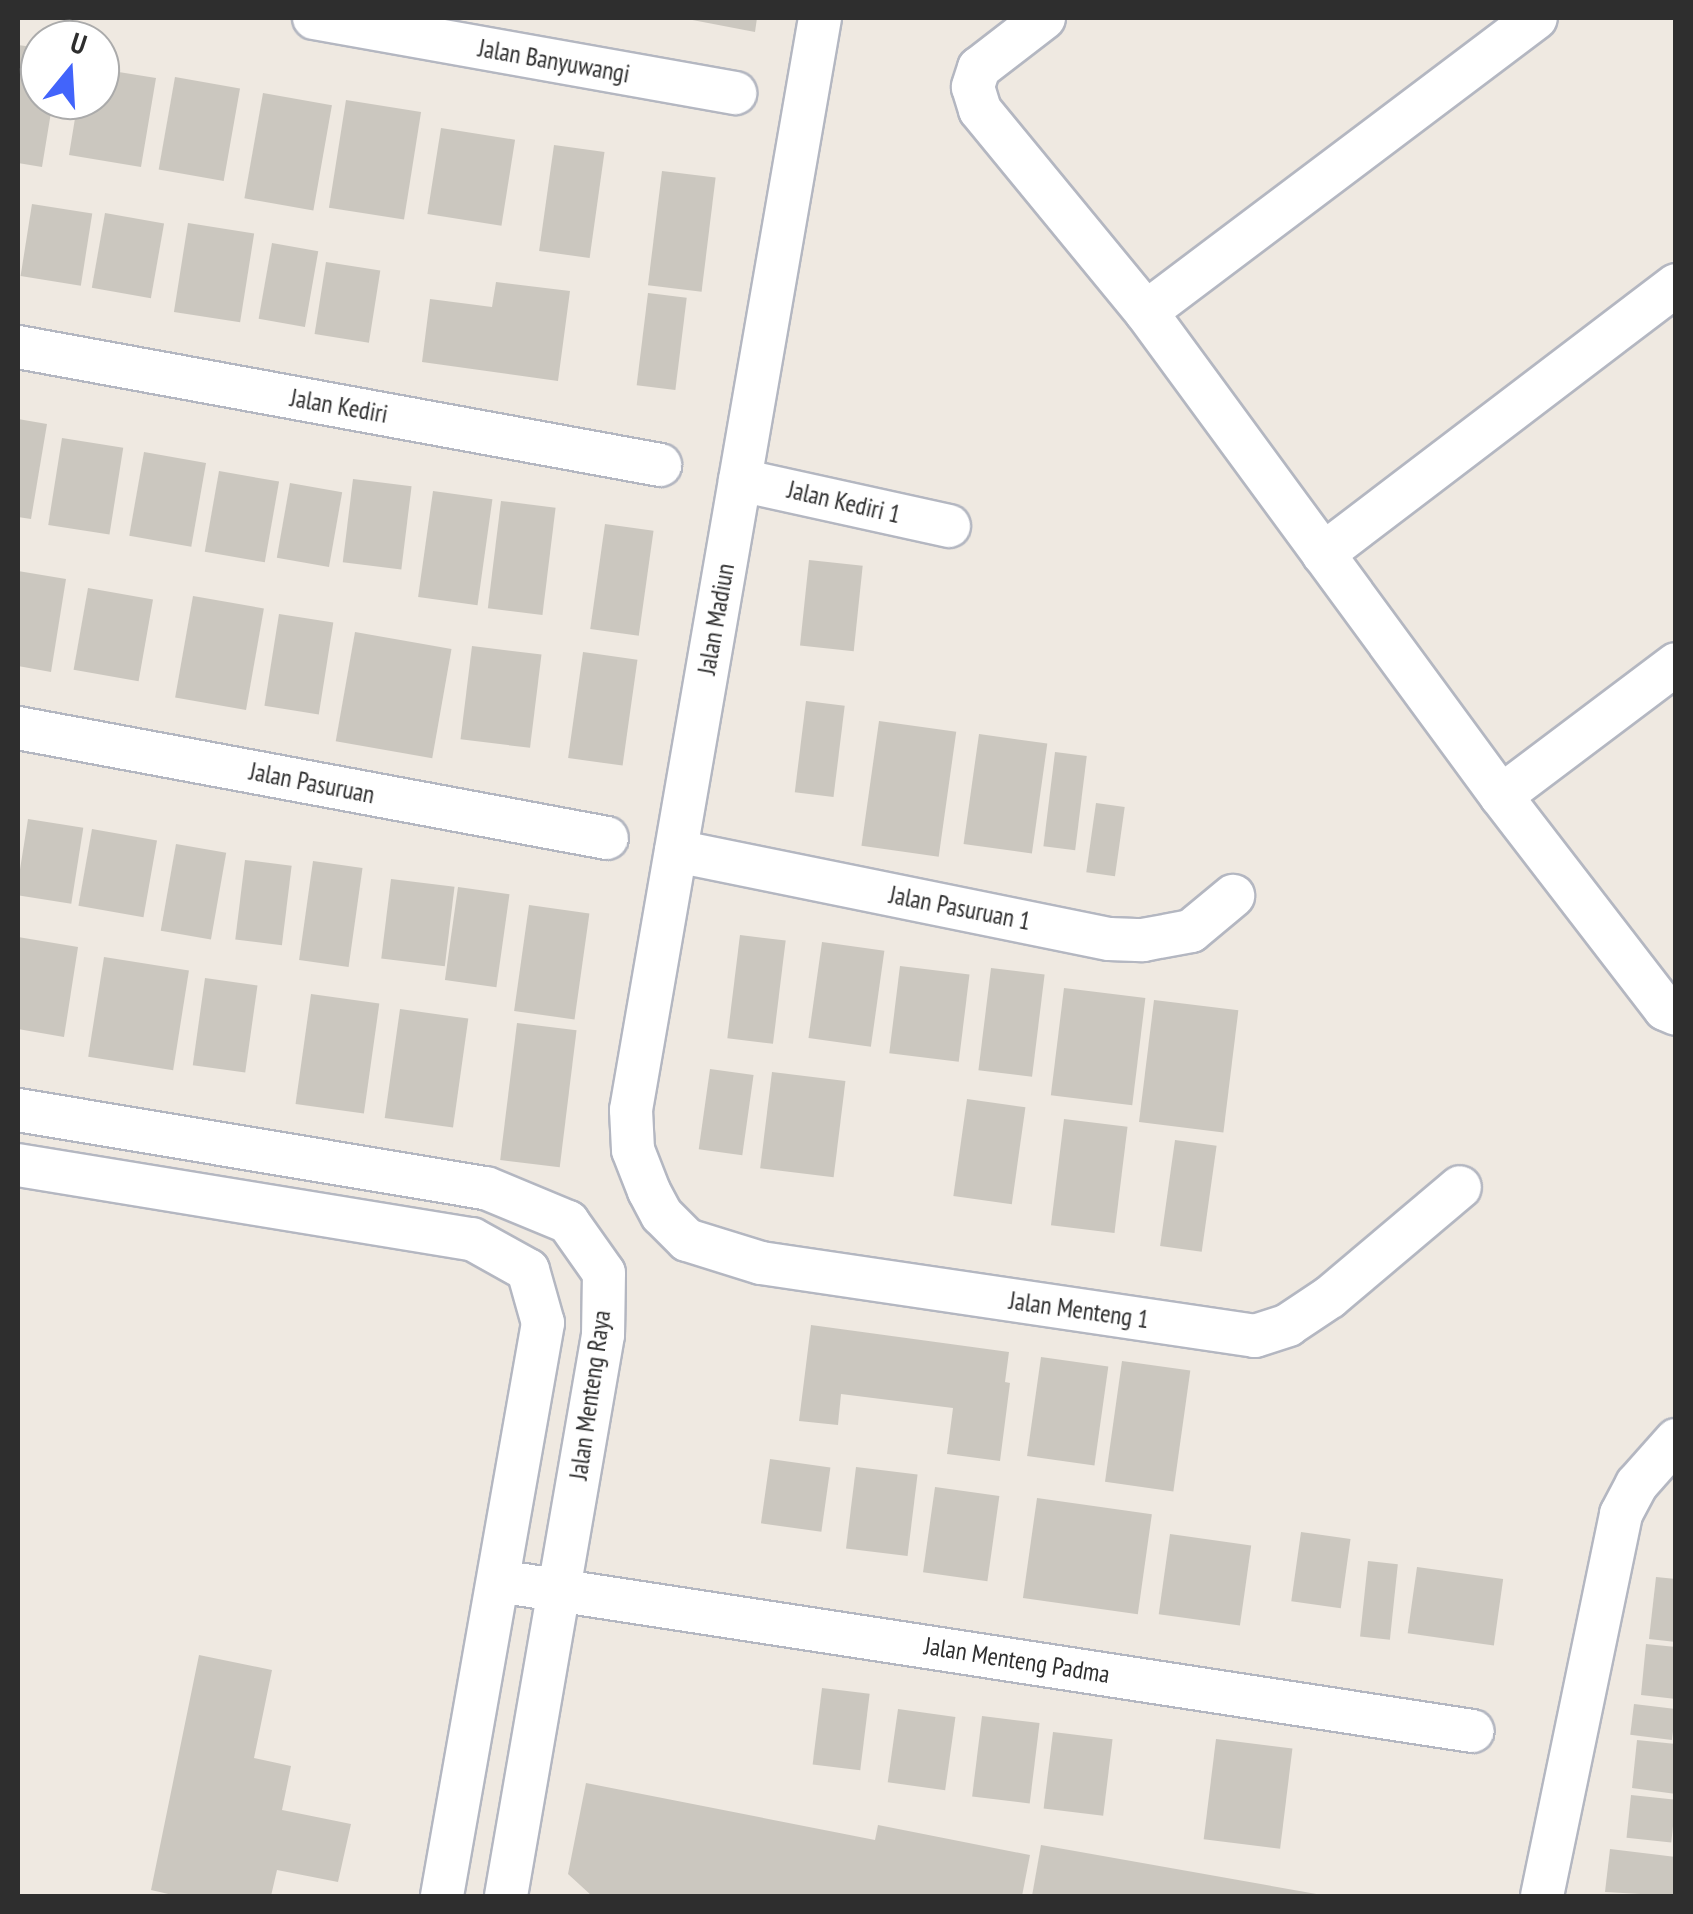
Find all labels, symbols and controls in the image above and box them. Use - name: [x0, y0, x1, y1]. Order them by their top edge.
- north arrow: [20, 20, 120, 120]
- text: U: [66, 23, 91, 63]
- street label: Jalan Banyuwangi: [476, 33, 632, 89]
- street label: Jalan Kediri: [288, 383, 390, 429]
- street label: Jalan Kediri 1: [785, 474, 903, 530]
- street label: Jalan Madiun: [691, 561, 741, 677]
- street label: Jalan Pasuruan: [247, 756, 377, 810]
- street label: Jalan Pasuruan 1: [887, 880, 1033, 936]
- street label: Jalan Menteng 1: [1007, 1285, 1151, 1335]
- street label: Jalan Menteng Raya: [563, 1308, 617, 1482]
- street label: Jalan Menteng Padma: [922, 1631, 1112, 1689]

